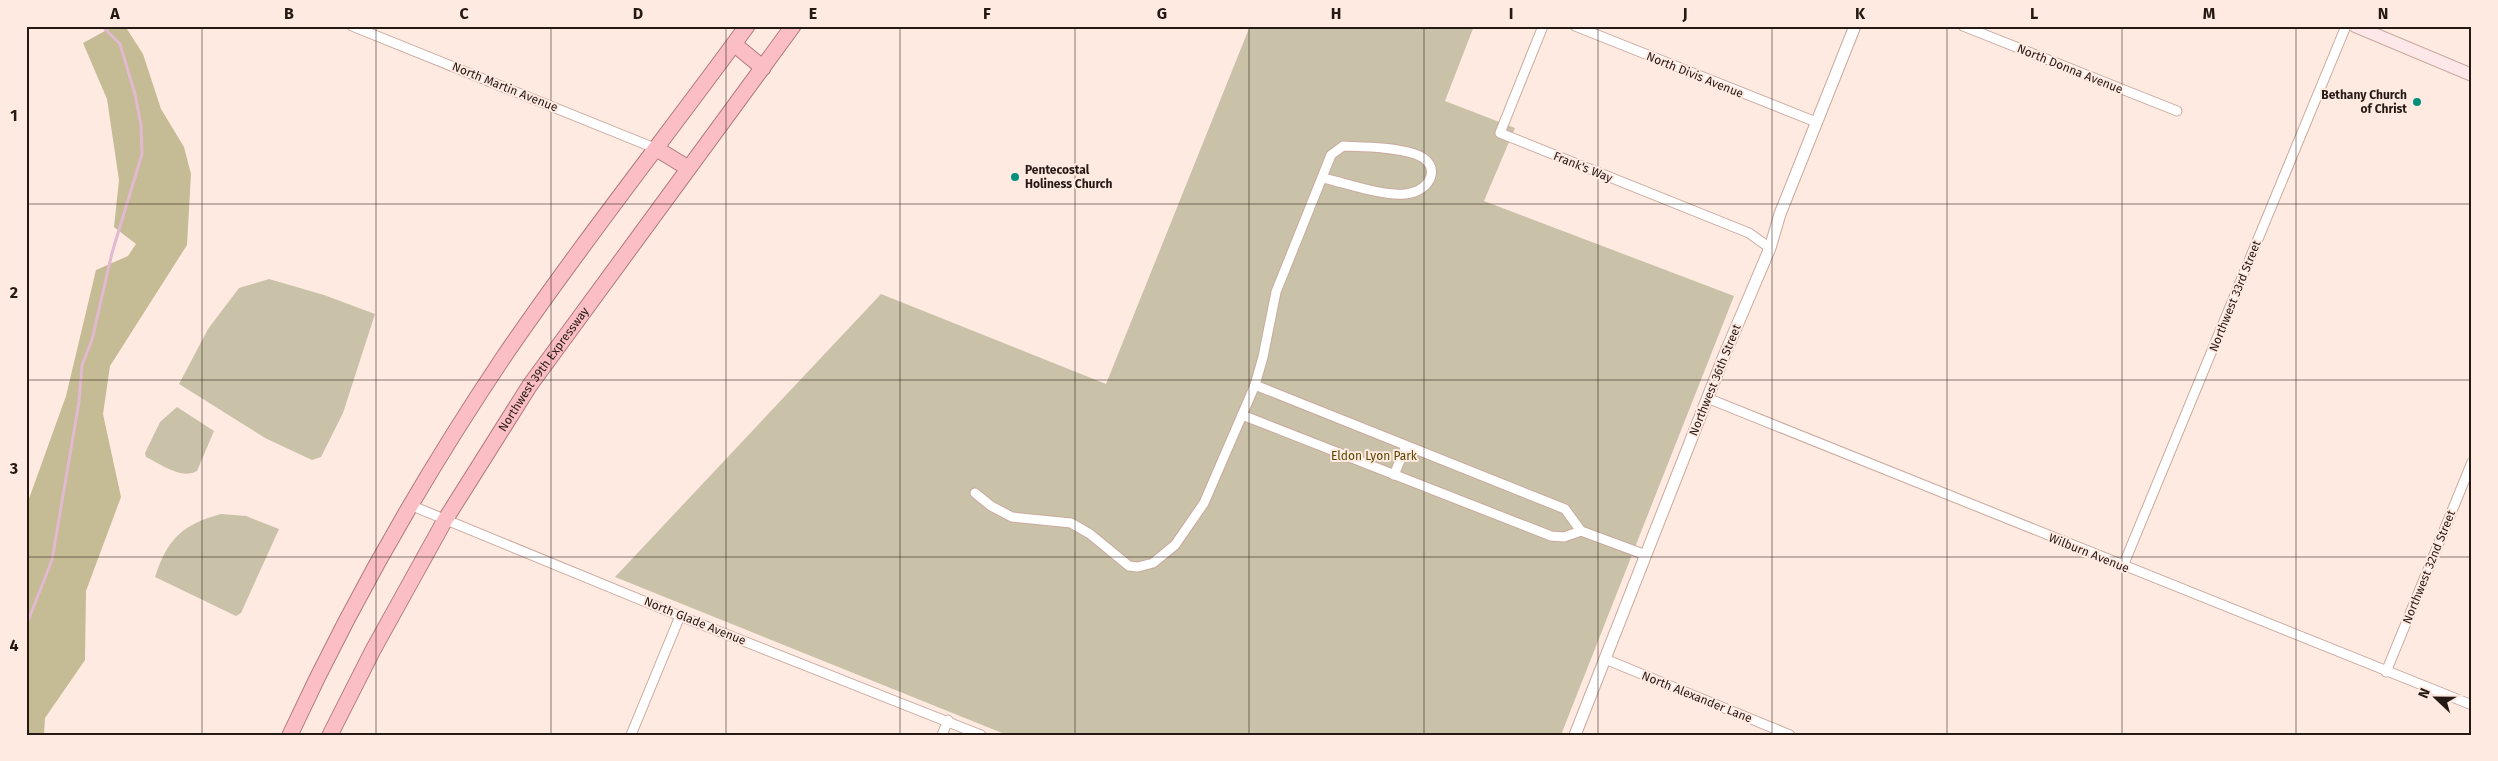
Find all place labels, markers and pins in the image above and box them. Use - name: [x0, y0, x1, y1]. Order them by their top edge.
- place label: Bethany Church of Christ: [2321, 88, 2407, 116]
- marker: Bethany Church of Christ: [2411, 96, 2423, 108]
- place label: Pentecostal Holiness Church: [1025, 163, 1113, 191]
- marker: Pentecostal Holiness Church: [1009, 171, 1021, 183]

